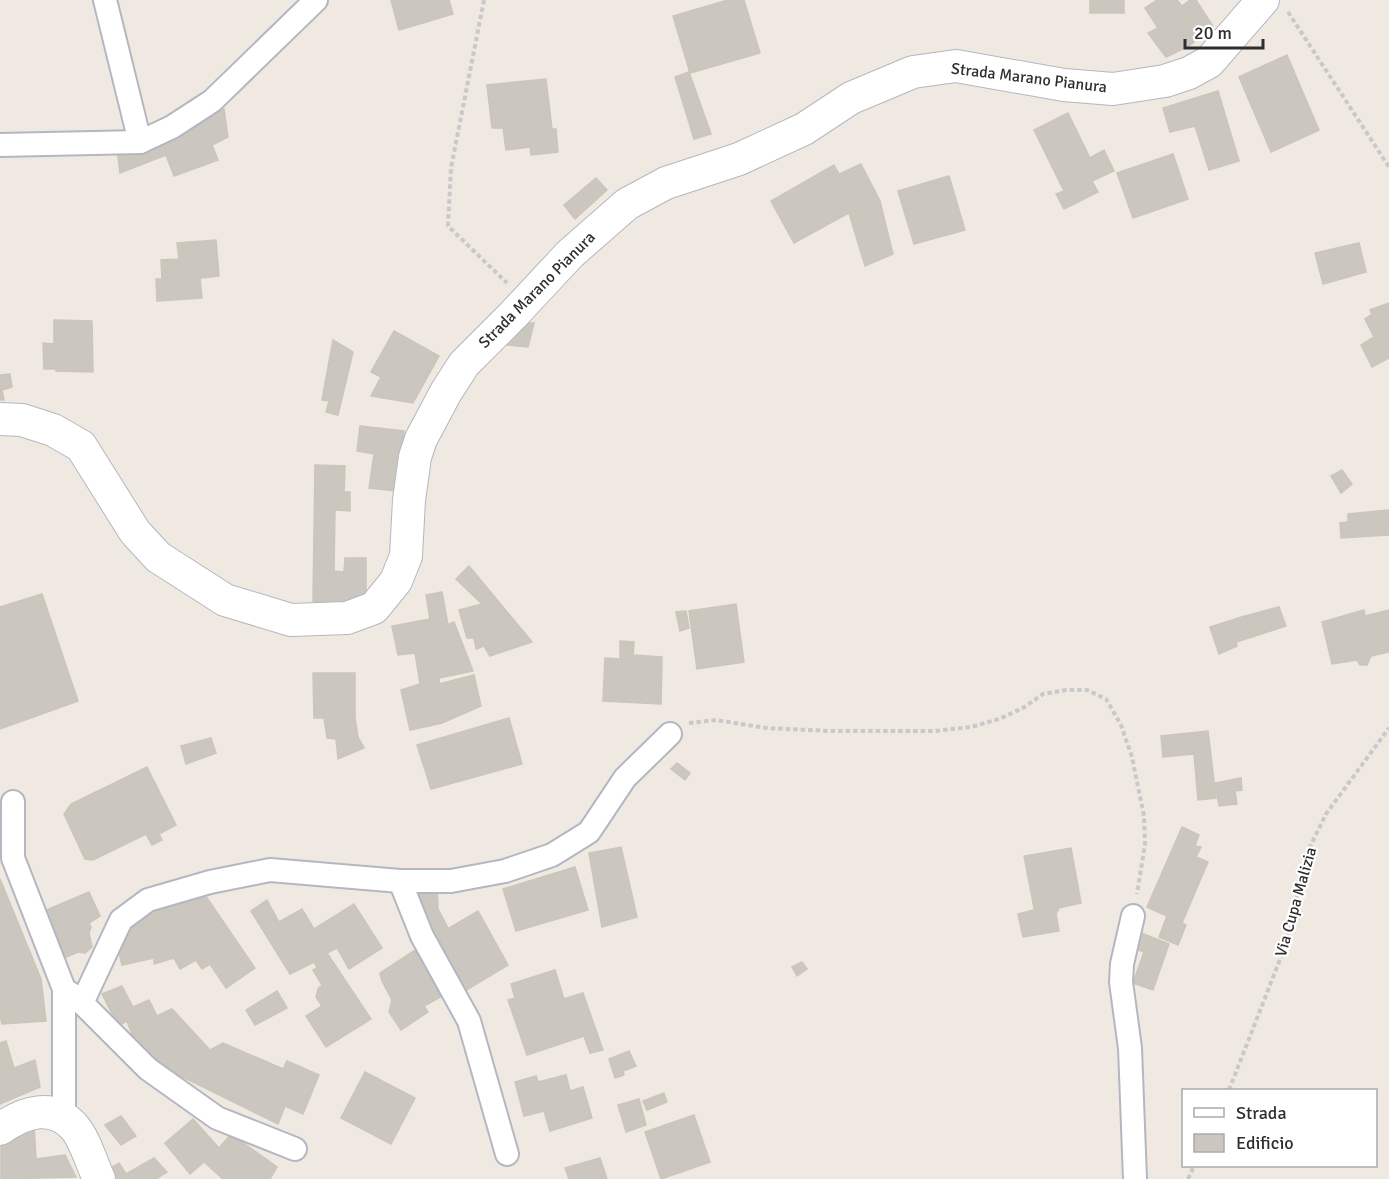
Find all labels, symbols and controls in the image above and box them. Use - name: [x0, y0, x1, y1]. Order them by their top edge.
- scale bar: [1185, 12, 1263, 50]
- text: 20 m: [1194, 22, 1232, 44]
- street label: Strada Marano Pianura: [950, 59, 1108, 97]
- street label: Strada Marano Pianura: [474, 227, 600, 353]
- street label: Via Cupa Malizia: [1271, 845, 1321, 959]
- legend: [1182, 1089, 1377, 1167]
- text: Strada: [1236, 1102, 1287, 1124]
- text: Edificio: [1236, 1132, 1294, 1154]

